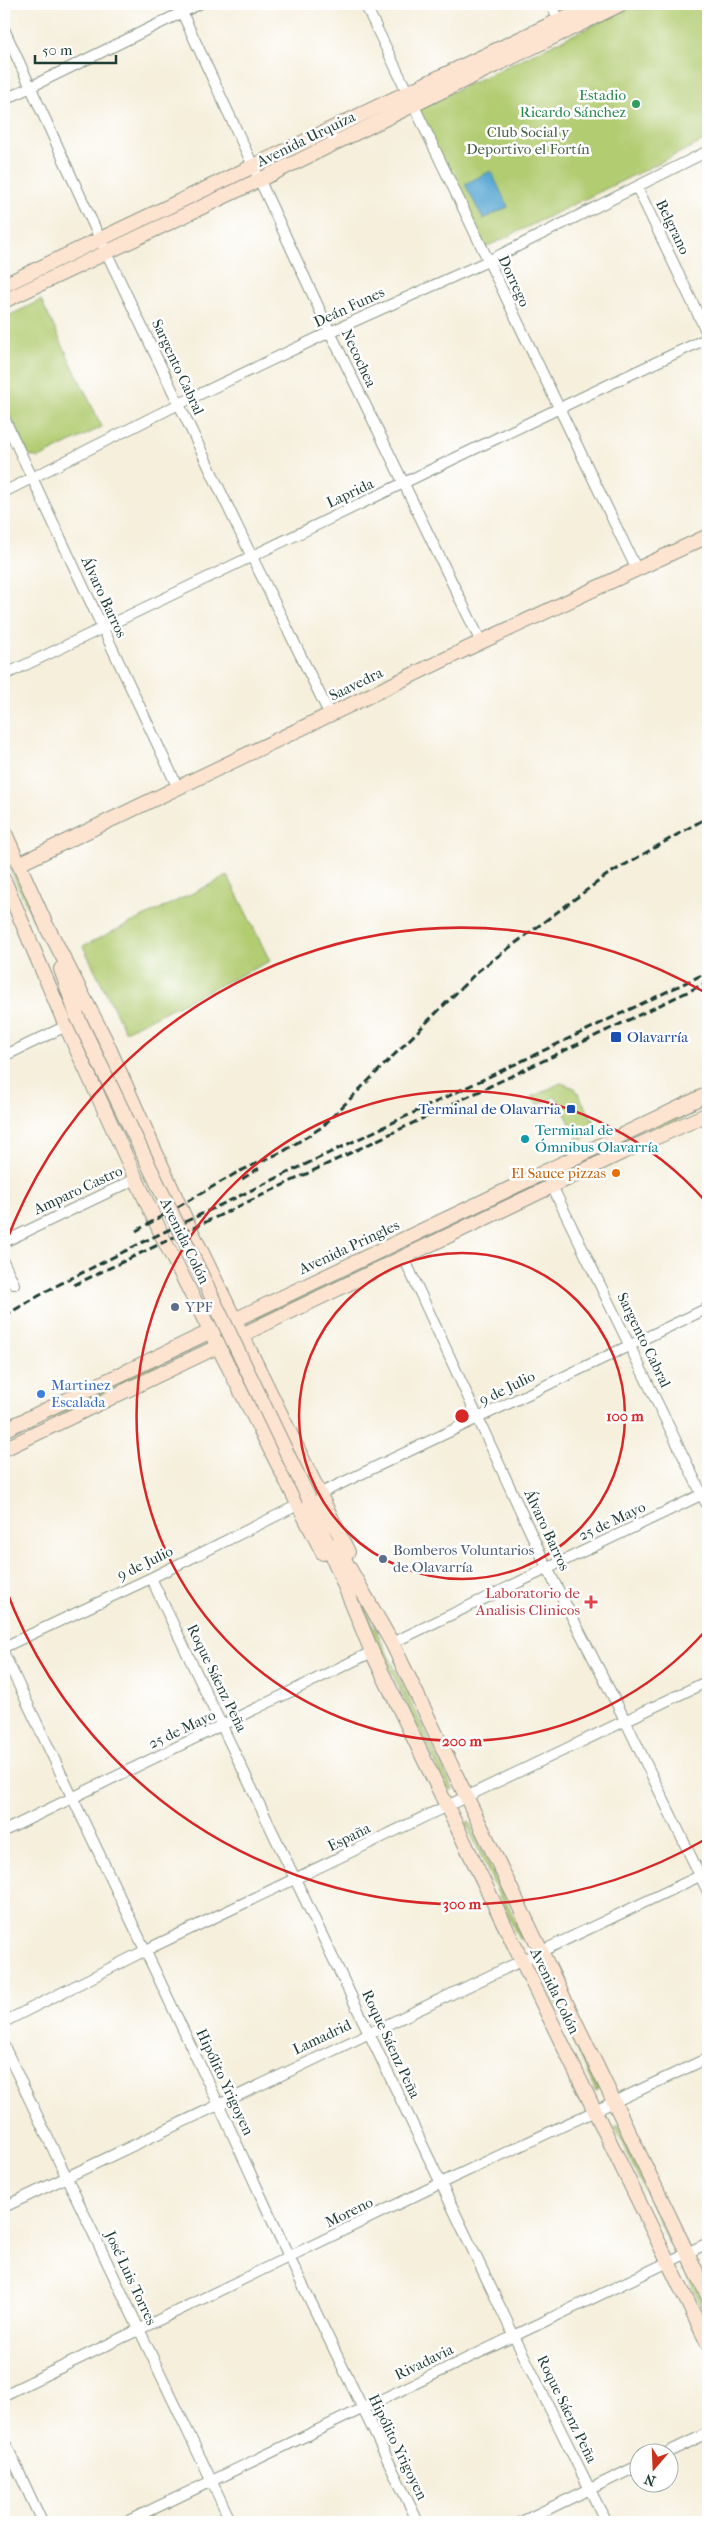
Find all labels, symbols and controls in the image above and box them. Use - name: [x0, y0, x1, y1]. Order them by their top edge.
- scale bar: [35, 32, 116, 64]
- text: 50 m: [42, 41, 73, 59]
- place label: Estadio Ricardo Sánchez: [520, 86, 626, 121]
- marker: Estadio Ricardo Sánchez: [630, 98, 642, 110]
- street label: Avenida Urquiza: [253, 107, 359, 171]
- park label: Club Social y Deportivo el Fortín: [466, 123, 590, 158]
- street label: Belgrano: [652, 197, 694, 258]
- street label: Dorrego: [494, 252, 534, 310]
- street label: Deán Funes: [311, 283, 388, 331]
- street label: Sargento Cabral: [148, 316, 208, 418]
- street label: Necochea: [338, 326, 381, 391]
- street label: Laprida: [324, 474, 377, 512]
- street label: Álvaro Barros: [77, 553, 131, 641]
- street label: Saavedra: [326, 663, 387, 705]
- place label: Olavarría: [627, 1028, 689, 1046]
- marker: Olavarría: [609, 1030, 623, 1044]
- place label: Terminal de Olavarria: [418, 1100, 562, 1118]
- marker: Terminal de Olavarria: [565, 1103, 577, 1115]
- place label: Terminal de Ómnibus Olavarría: [535, 1121, 660, 1156]
- marker: Terminal de Ómnibus Olavarría: [519, 1133, 531, 1145]
- street label: Amparo Castro: [30, 1161, 126, 1219]
- place label: El Sauce pizzas: [511, 1164, 606, 1182]
- marker: El Sauce pizzas: [610, 1167, 622, 1179]
- street label: Avenida Colón: [156, 1194, 214, 1287]
- street label: Avenida Pringles: [295, 1216, 403, 1279]
- street label: Sargento Cabral: [613, 1290, 675, 1390]
- place label: YPF: [184, 1298, 213, 1316]
- marker: YPF: [169, 1301, 181, 1313]
- street label: 9 de Julio: [476, 1367, 538, 1409]
- place label: Martinez Escalada: [51, 1376, 111, 1411]
- marker: Martinez Escalada: [35, 1388, 47, 1400]
- centre of rings: [453, 1407, 471, 1425]
- text: 100 m: [606, 1407, 644, 1425]
- street label: Álvaro Barros: [520, 1486, 574, 1574]
- street label: 25 de Mayo: [576, 1497, 649, 1544]
- place label: Bomberos Voluntarios de Olavarría: [393, 1541, 535, 1576]
- street label: 9 de Julio: [114, 1542, 176, 1584]
- marker: Bomberos Voluntarios de Olavarría: [377, 1553, 389, 1565]
- place label: Laboratorio de Analisis Clinicos: [475, 1584, 581, 1619]
- marker: Laboratorio de Analisis Clinicos: [584, 1595, 598, 1609]
- street label: Roque Sáenz Peña: [183, 1621, 251, 1736]
- street label: 25 de Mayo: [146, 1705, 219, 1752]
- text: 200 m: [442, 1732, 482, 1750]
- street label: España: [325, 1818, 374, 1855]
- text: 300 m: [443, 1895, 482, 1913]
- street label: Avenida Colón: [526, 1944, 584, 2037]
- street label: Roque Sáenz Peña: [358, 1987, 424, 2102]
- street label: Lamadrid: [290, 2015, 355, 2058]
- street label: Hipólito Yrigoyen: [192, 2026, 258, 2138]
- street label: Moreno: [322, 2193, 376, 2231]
- street label: José Luis Torres: [101, 2227, 161, 2328]
- street label: Rivadavia: [392, 2340, 457, 2384]
- street label: Roque Sáenz Peña: [533, 2352, 601, 2467]
- street label: Hipólito Yrigoyen: [365, 2391, 431, 2503]
- north arrow: [630, 2444, 680, 2494]
- text: N: [642, 2470, 658, 2490]

